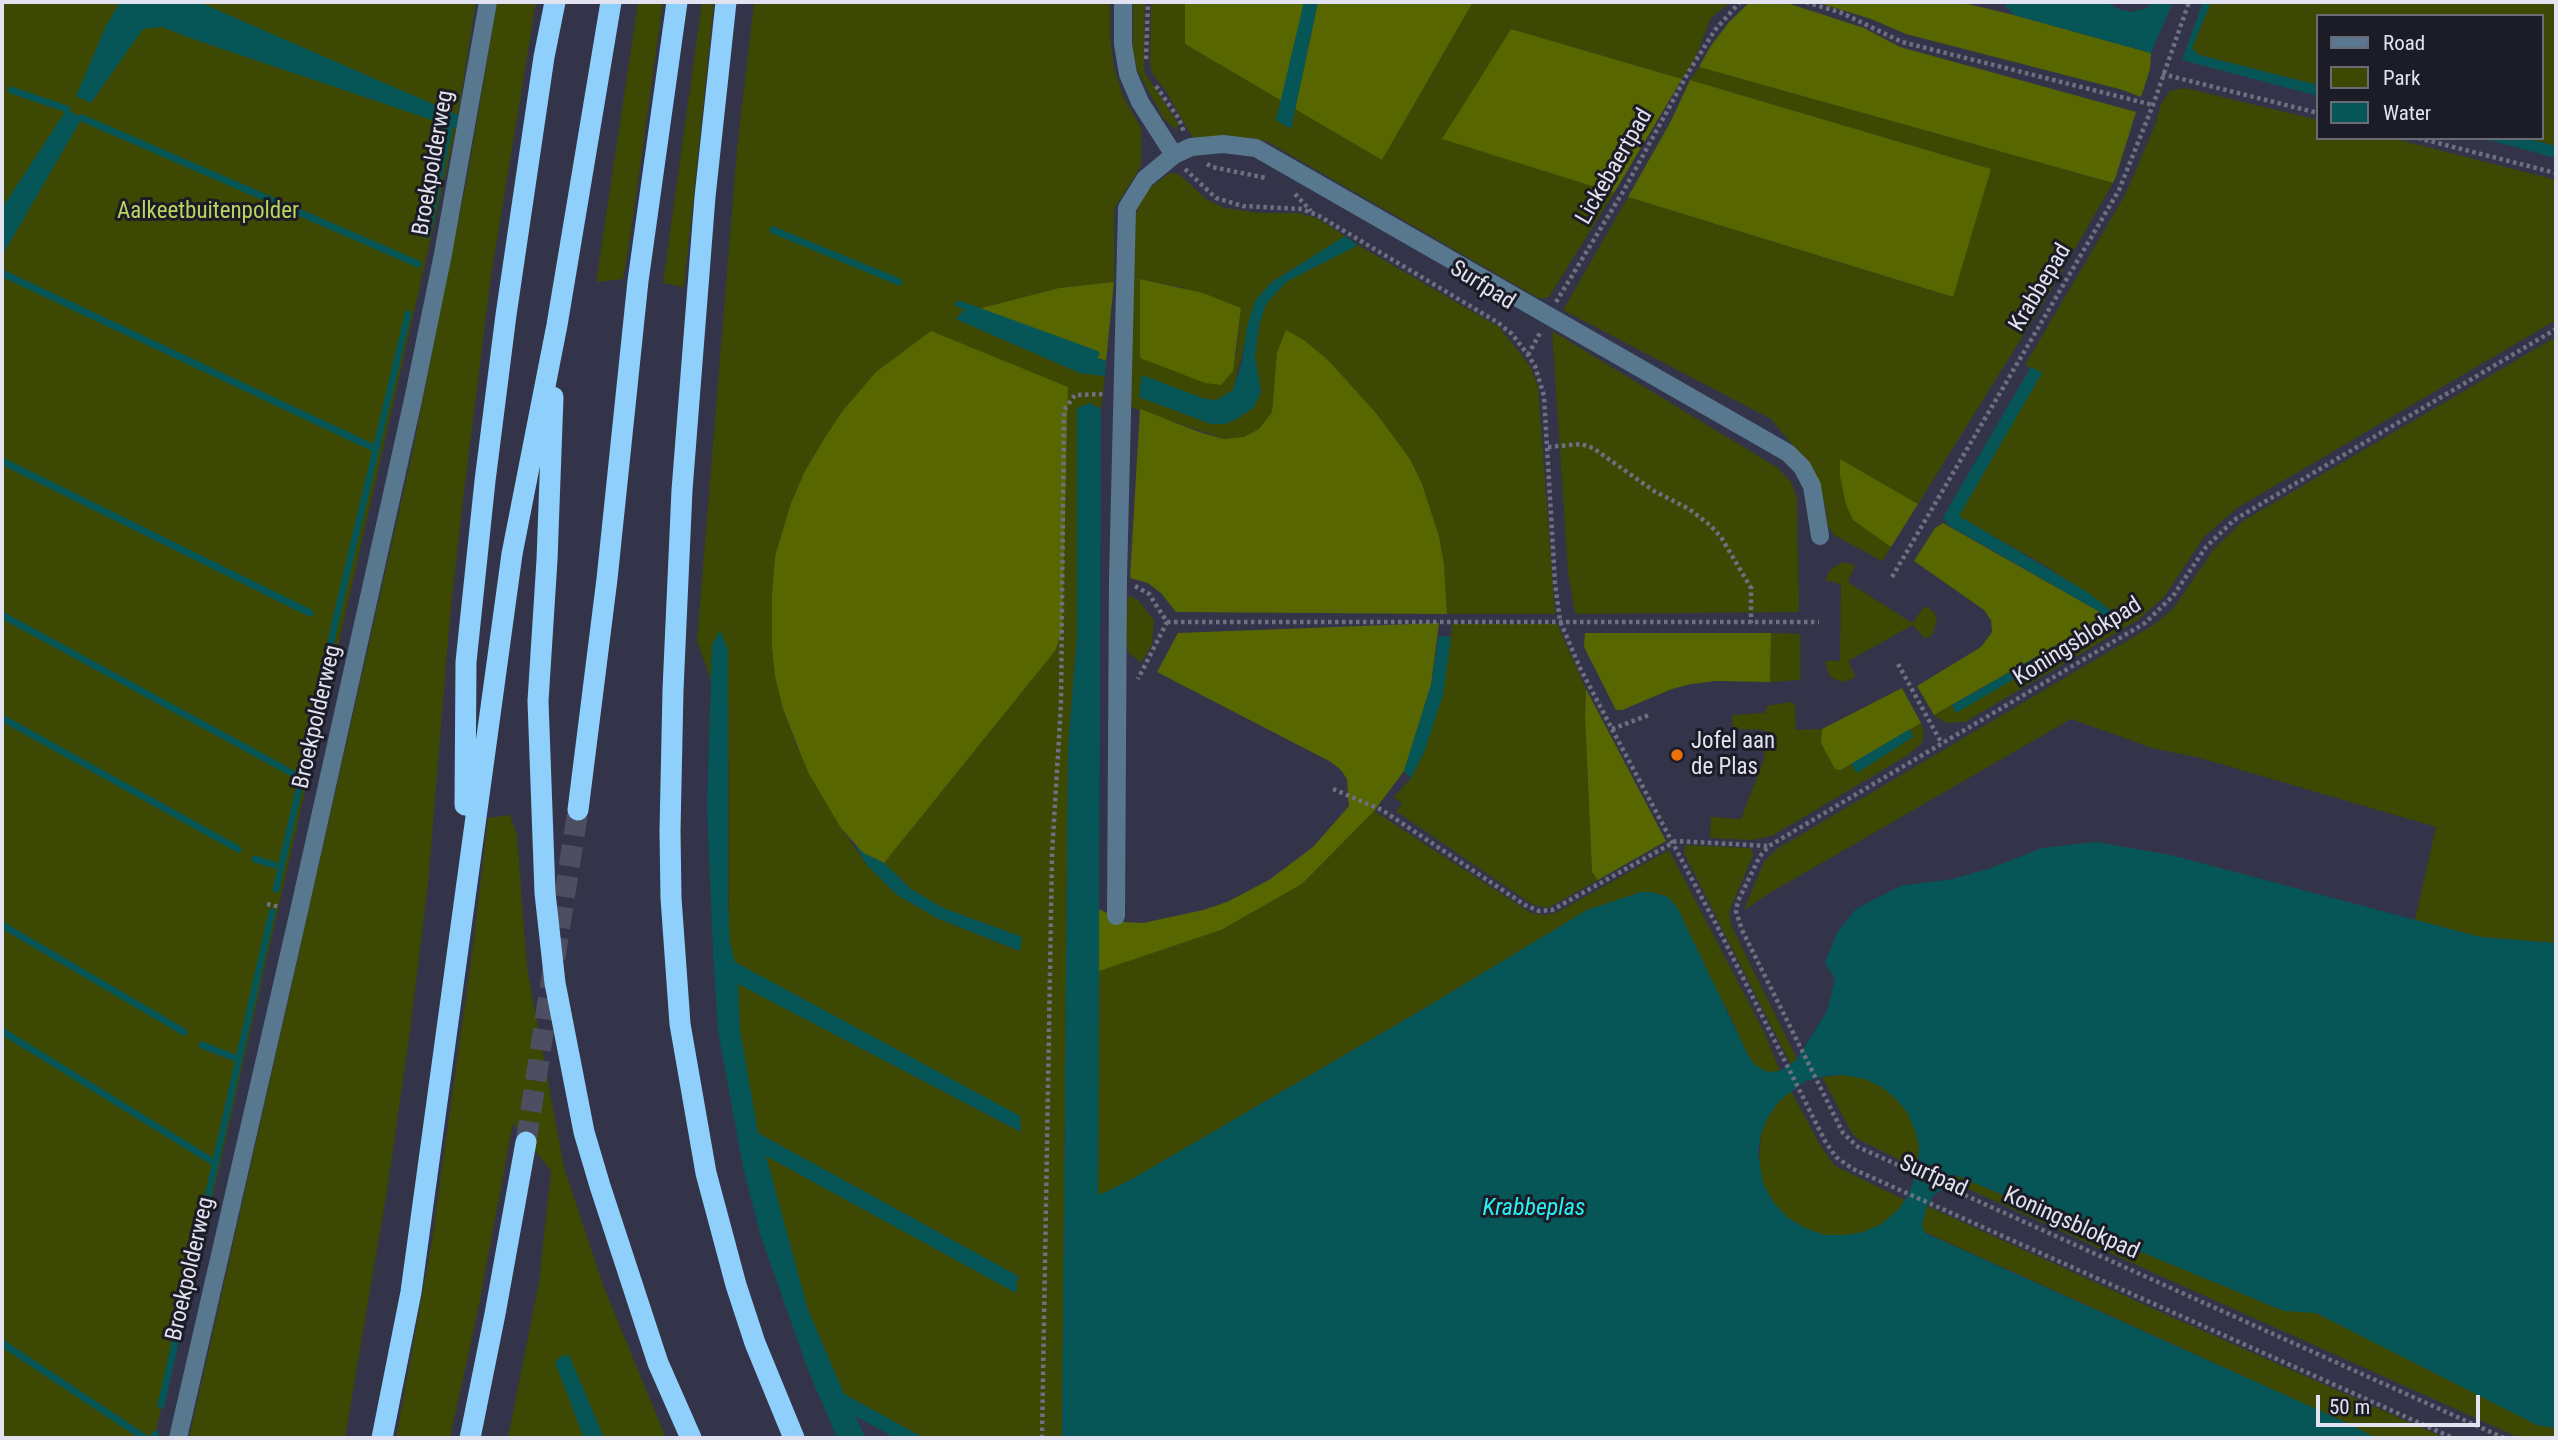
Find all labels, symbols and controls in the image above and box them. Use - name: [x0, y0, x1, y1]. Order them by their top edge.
- legend: [2316, 14, 2544, 140]
- text: Road: [2383, 31, 2425, 55]
- text: Park: [2383, 66, 2420, 90]
- street label: Broekpolderweg: [408, 88, 460, 238]
- text: Water: [2383, 101, 2431, 125]
- street label: Lickebaertpad: [1571, 104, 1659, 230]
- park label: Aalkeetbuitenpolder: [117, 198, 299, 226]
- street label: Krabbepad: [2004, 239, 2078, 337]
- street label: Surfpad: [1444, 255, 1520, 317]
- street label: Koningsblokpad: [2009, 592, 2147, 692]
- street label: Broekpolderweg: [288, 642, 348, 792]
- place label: Jofel aan de Plas: [1691, 728, 1775, 782]
- marker: Jofel aan de Plas: [1669, 747, 1685, 763]
- street label: Surfpad: [1895, 1150, 1971, 1204]
- street label: Koningsblokpad: [1999, 1182, 2143, 1266]
- street label: Broekpolderweg: [161, 1194, 221, 1344]
- water label: Krabbeplas: [1483, 1195, 1585, 1223]
- scale bar: [2320, 1380, 2484, 1424]
- text: 50 m: [2329, 1395, 2370, 1419]

